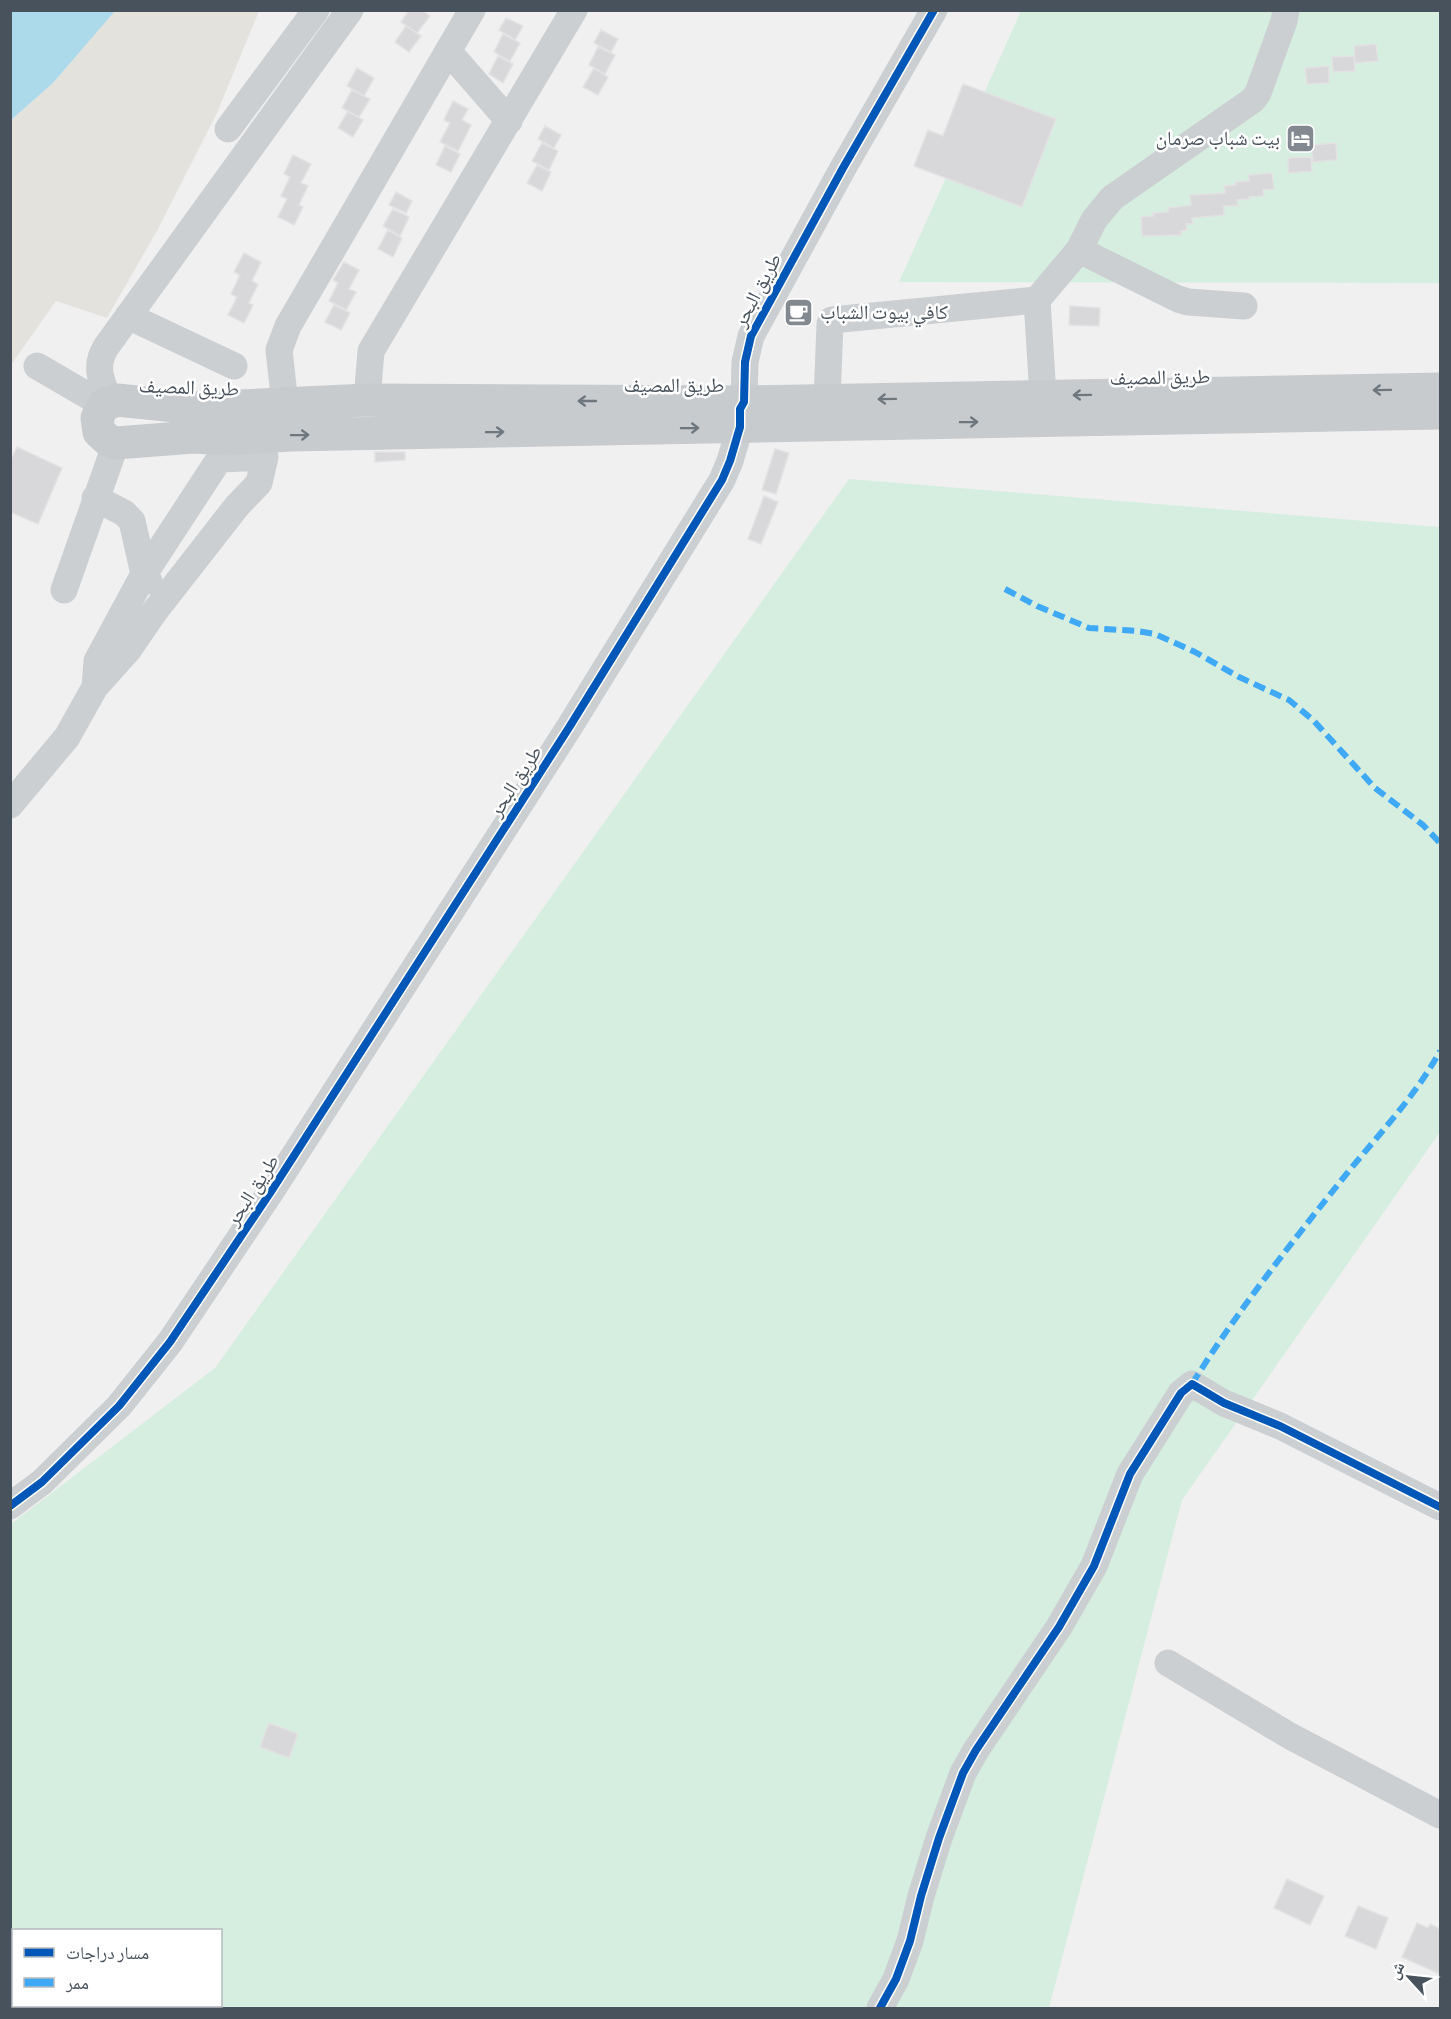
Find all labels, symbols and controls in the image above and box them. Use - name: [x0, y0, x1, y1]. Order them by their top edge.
- hotel icon: بيت شباب صرمان: [1285, 122, 1317, 154]
- place label: بيت شباب صرمان: [1155, 127, 1280, 151]
- street label: طريق البحر: [728, 249, 787, 332]
- cafe icon: كافي بيوت الشباب: [783, 296, 815, 328]
- place label: كافي بيوت الشباب: [820, 301, 948, 328]
- street label: طريق المصيف: [1110, 365, 1210, 391]
- street label: طريق المصيف: [138, 374, 240, 402]
- street label: طريق المصيف: [624, 374, 724, 398]
- one-way arrow: [1373, 384, 1393, 396]
- one-way arrow: [1073, 389, 1093, 401]
- one-way arrow: [878, 393, 898, 405]
- one-way arrow: [578, 395, 598, 407]
- one-way arrow: [959, 417, 979, 428]
- one-way arrow: [680, 422, 700, 434]
- one-way arrow: [485, 426, 505, 437]
- one-way arrow: [290, 430, 310, 441]
- street label: طريق البحر: [483, 741, 548, 823]
- street label: طريق البحر: [220, 1150, 285, 1232]
- legend: [12, 1929, 222, 2007]
- text: مسار دراجات: [66, 1943, 149, 1964]
- north arrow: [1379, 1947, 1439, 2007]
- text: ش: [1385, 1959, 1409, 1983]
- text: ممر: [65, 1973, 89, 1994]

